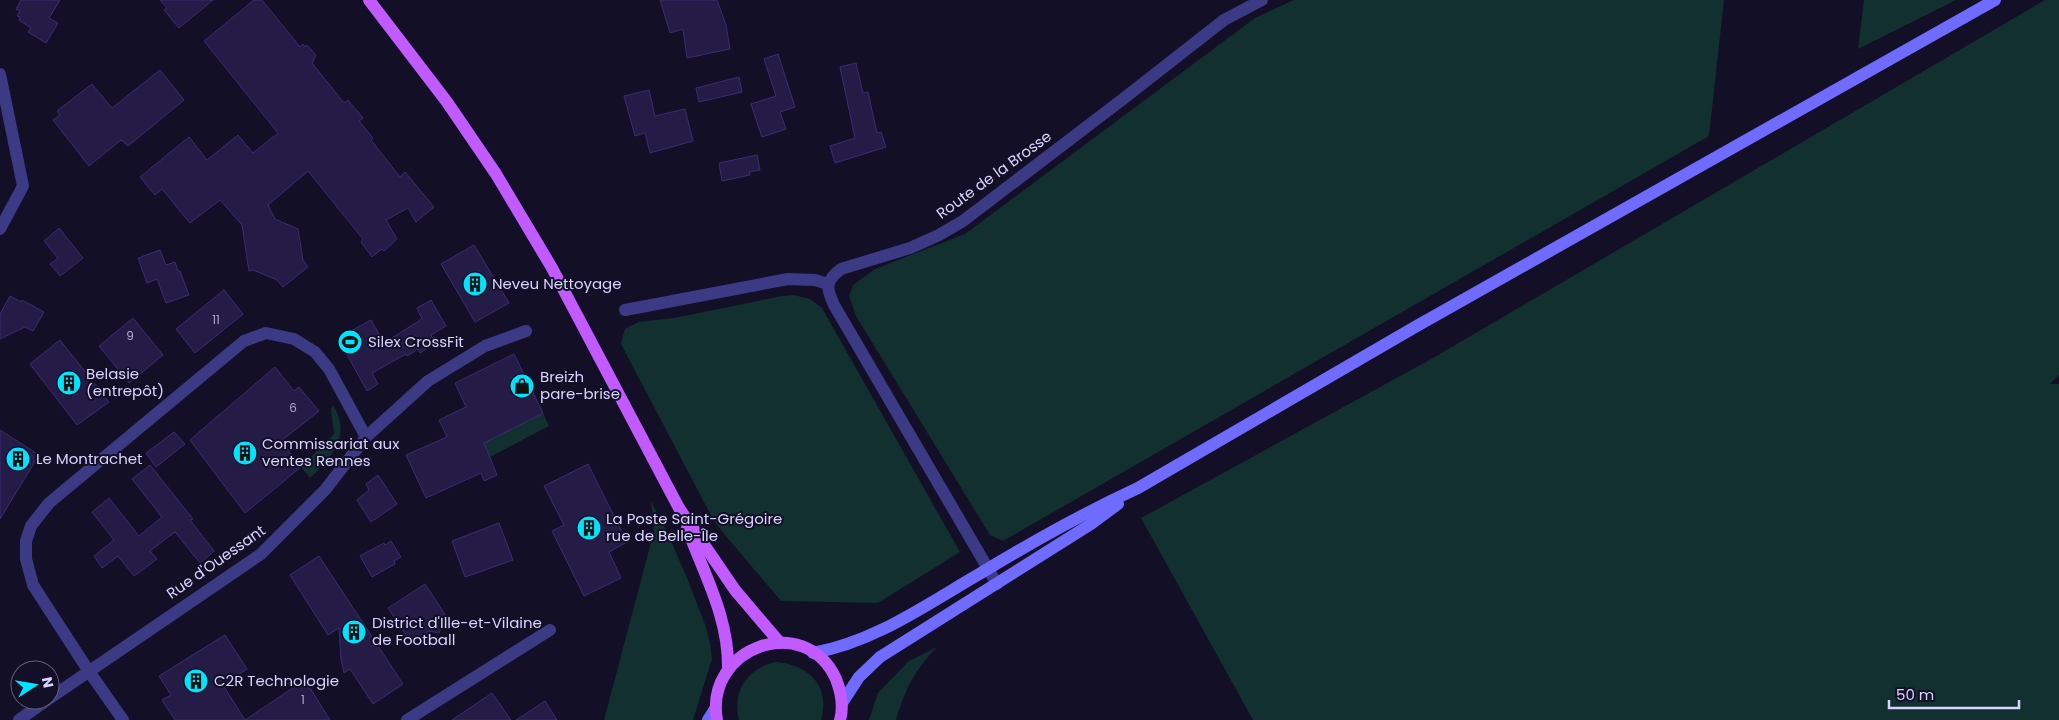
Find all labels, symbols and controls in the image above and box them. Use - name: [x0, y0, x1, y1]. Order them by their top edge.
- street label: Route de la Brosse: [932, 126, 1056, 224]
- building icon: Neveu Nettoyage: [462, 271, 488, 297]
- place label: Neveu Nettoyage: [492, 273, 622, 294]
- house number: 11: [212, 311, 220, 328]
- house number: 9: [126, 327, 134, 344]
- sports icon: Silex CrossFit: [337, 329, 363, 355]
- place label: Silex CrossFit: [368, 331, 464, 352]
- place label: Belasie (entrepôt): [86, 363, 164, 401]
- place label: Breizh pare-brise: [540, 366, 620, 404]
- building icon: Belasie (entrepôt): [56, 370, 82, 396]
- shop icon: Breizh pare-brise: [509, 373, 535, 399]
- house number: 6: [289, 399, 297, 416]
- place label: Commissariat aux ventes Rennes: [262, 433, 399, 471]
- building icon: Commissariat aux ventes Rennes: [232, 440, 258, 466]
- building icon: Le Montrachet: [5, 446, 31, 472]
- place label: Le Montrachet: [36, 448, 143, 469]
- place label: La Poste Saint-Grégoire rue de Belle-Île: [606, 508, 782, 546]
- building icon: La Poste Saint-Grégoire rue de Belle-Île: [576, 515, 602, 541]
- street label: Rue d'Ouessant: [162, 520, 269, 603]
- place label: District d'Ille-et-Vilaine de Football: [372, 612, 542, 650]
- building icon: District d'Ille-et-Vilaine de Football: [341, 619, 367, 645]
- north arrow: [10, 660, 60, 710]
- building icon: C2R Technologie: [183, 668, 209, 694]
- place label: C2R Technologie: [214, 670, 339, 691]
- text: N: [37, 675, 59, 690]
- scale bar: [1889, 678, 2019, 710]
- text: 50 m: [1896, 684, 1934, 705]
- house number: 1: [301, 691, 305, 708]

